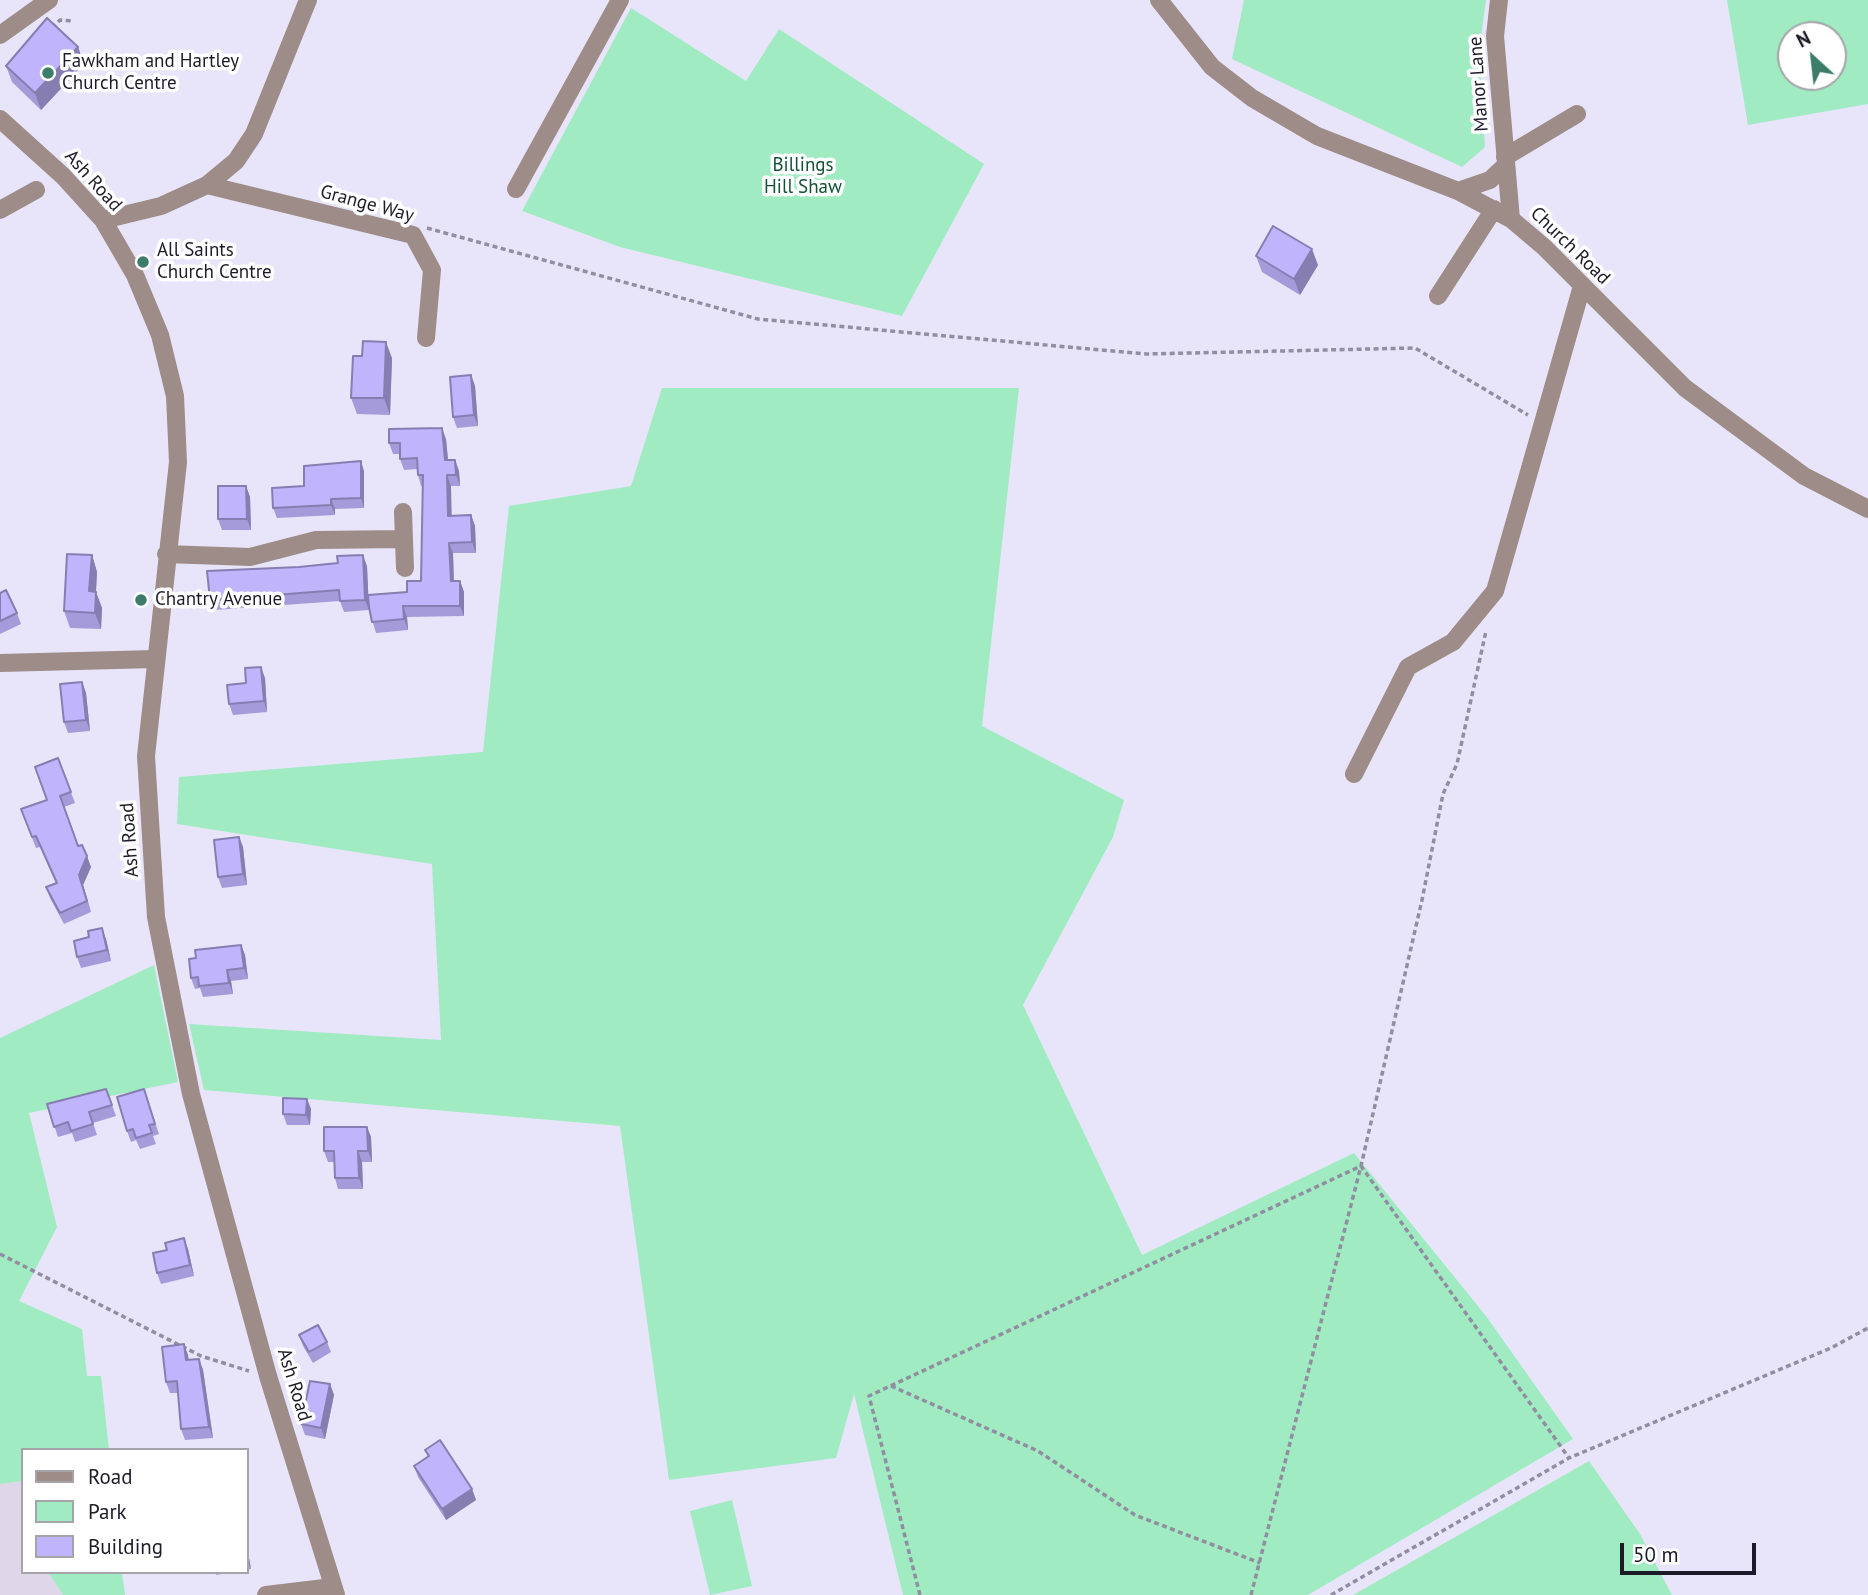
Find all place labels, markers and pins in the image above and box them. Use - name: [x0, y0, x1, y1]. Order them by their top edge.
- place label: Fawkham and Hartley Church Centre: [62, 51, 239, 95]
- marker: Fawkham and Hartley Church Centre: [40, 65, 56, 81]
- place label: All Saints Church Centre: [157, 240, 272, 284]
- marker: All Saints Church Centre: [135, 254, 151, 270]
- place label: Chantry Avenue: [155, 589, 282, 611]
- marker: Chantry Avenue: [133, 592, 149, 608]

